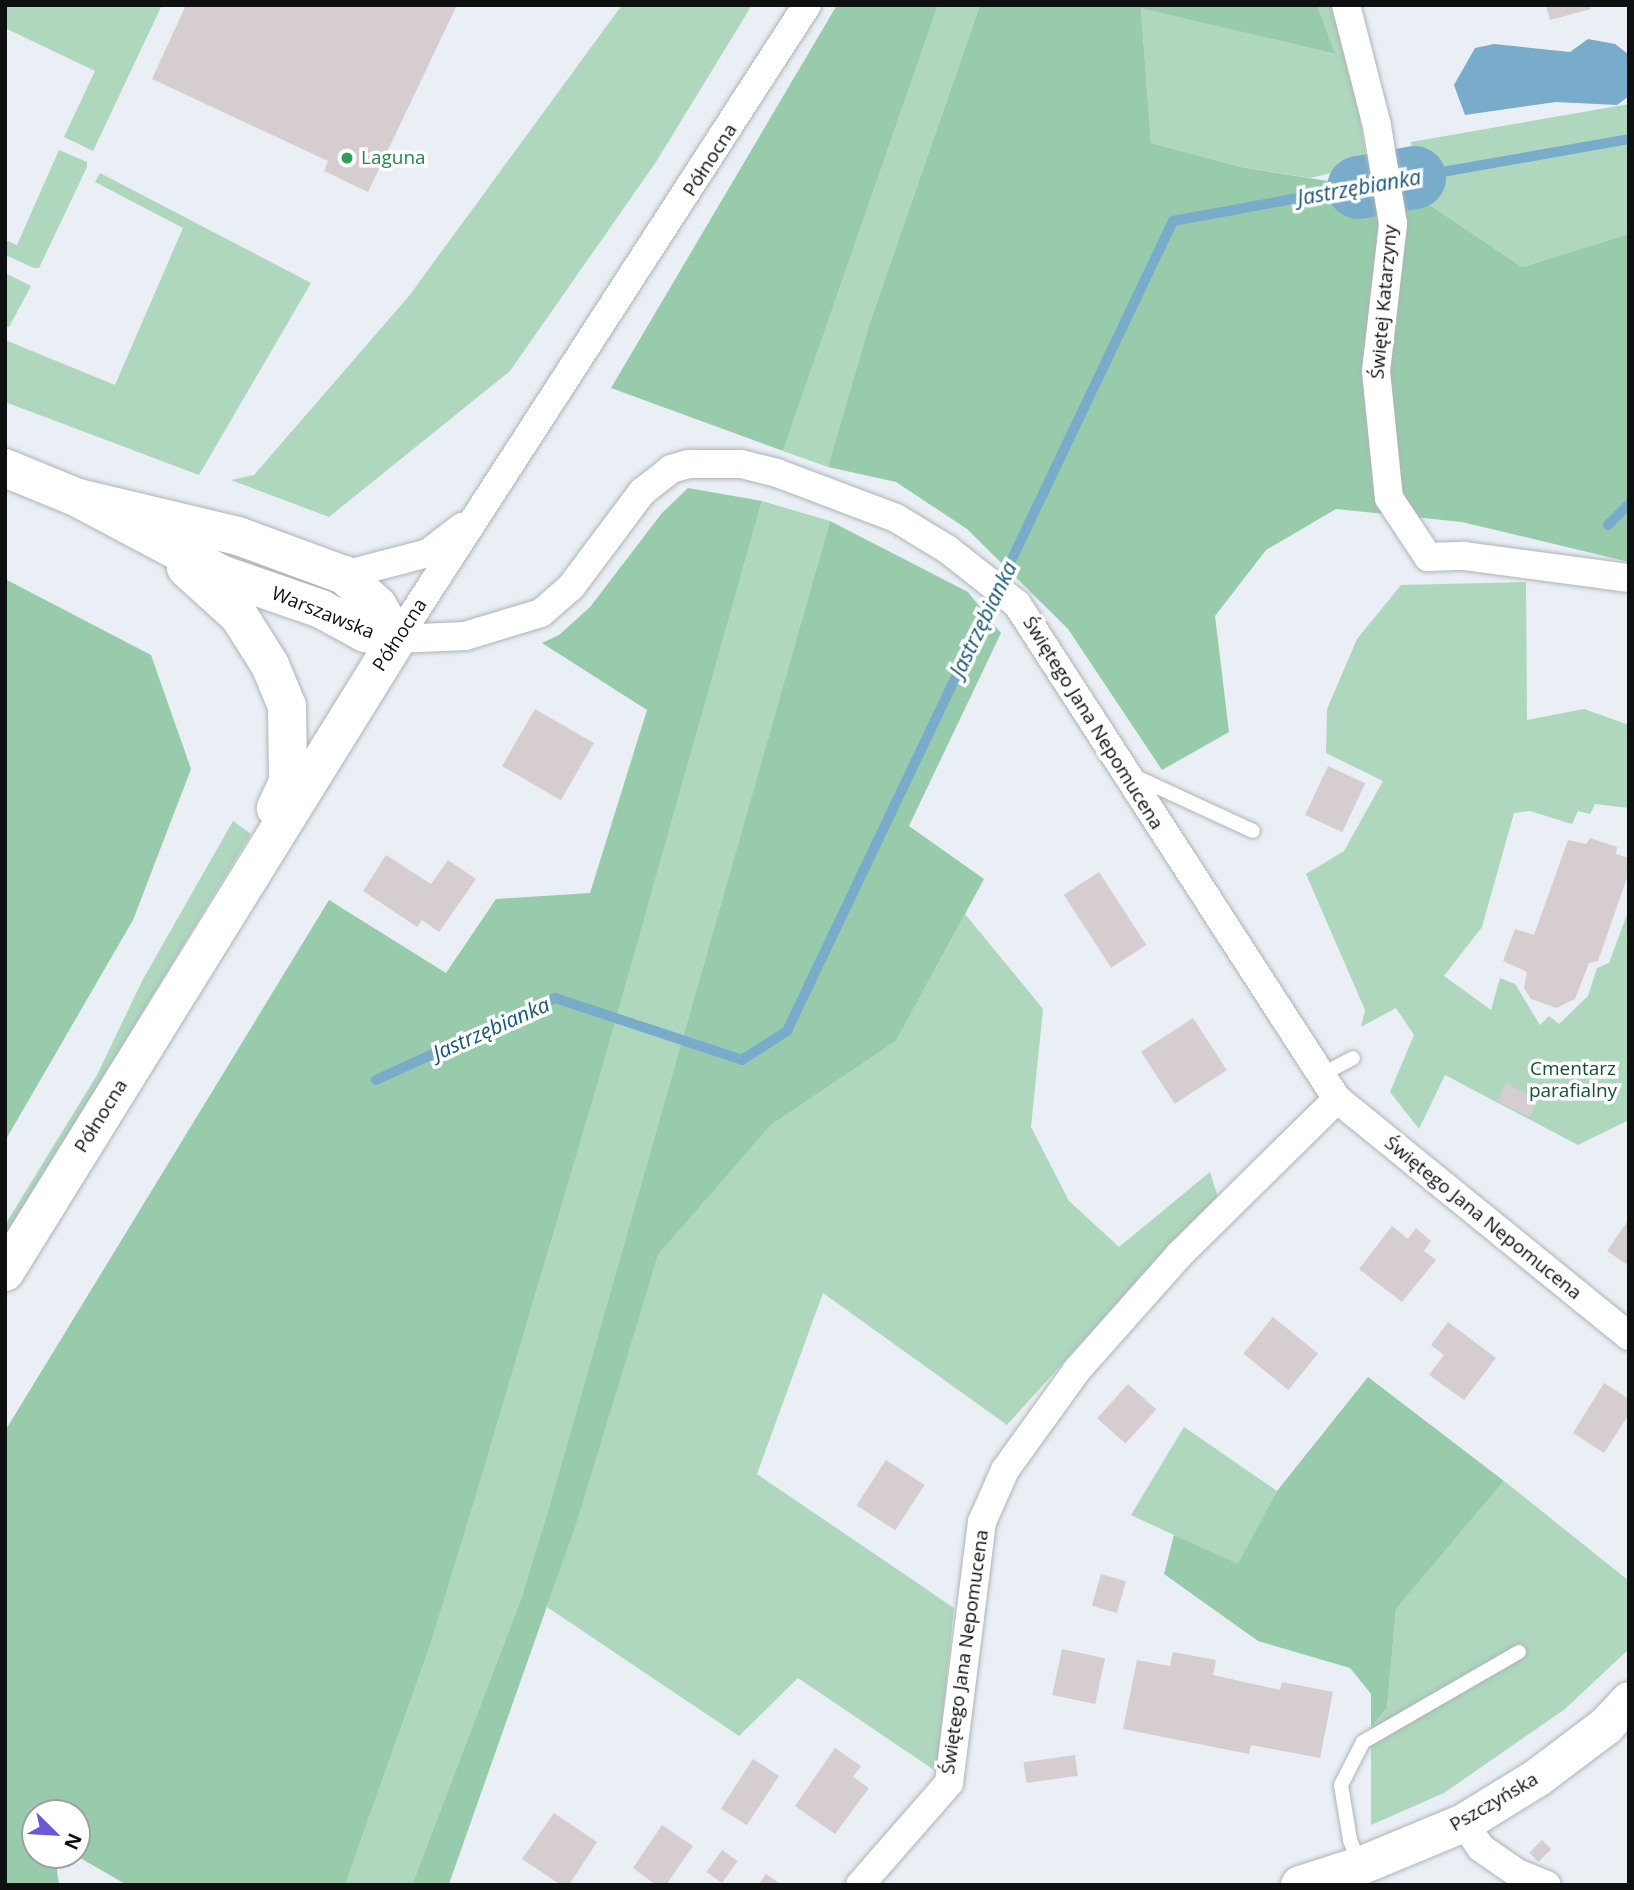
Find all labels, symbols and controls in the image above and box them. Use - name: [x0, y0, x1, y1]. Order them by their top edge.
- street label: Północna: [678, 119, 742, 201]
- place label: Laguna: [361, 147, 426, 169]
- marker: Laguna: [339, 150, 355, 166]
- water label: Jastrzębianka: [1295, 164, 1423, 210]
- street label: Świętej Katarzyny: [1366, 224, 1402, 380]
- water label: Jastrzębianka: [944, 557, 1022, 681]
- street label: Warszawska: [268, 582, 378, 644]
- street label: Północna: [368, 594, 432, 676]
- street label: Świętego Jana Nepomucena: [1018, 612, 1168, 834]
- water label: Jastrzębianka: [429, 991, 553, 1065]
- park label: Cmentarz parafialny: [1529, 1058, 1617, 1102]
- street label: Północna: [70, 1075, 132, 1157]
- street label: Świętego Jana Nepomucena: [1380, 1131, 1586, 1305]
- street label: Świętego Jana Nepomucena: [937, 1528, 993, 1776]
- street label: Pszczyńska: [1446, 1768, 1542, 1836]
- north arrow: [21, 1799, 91, 1869]
- text: N: [58, 1829, 88, 1854]

